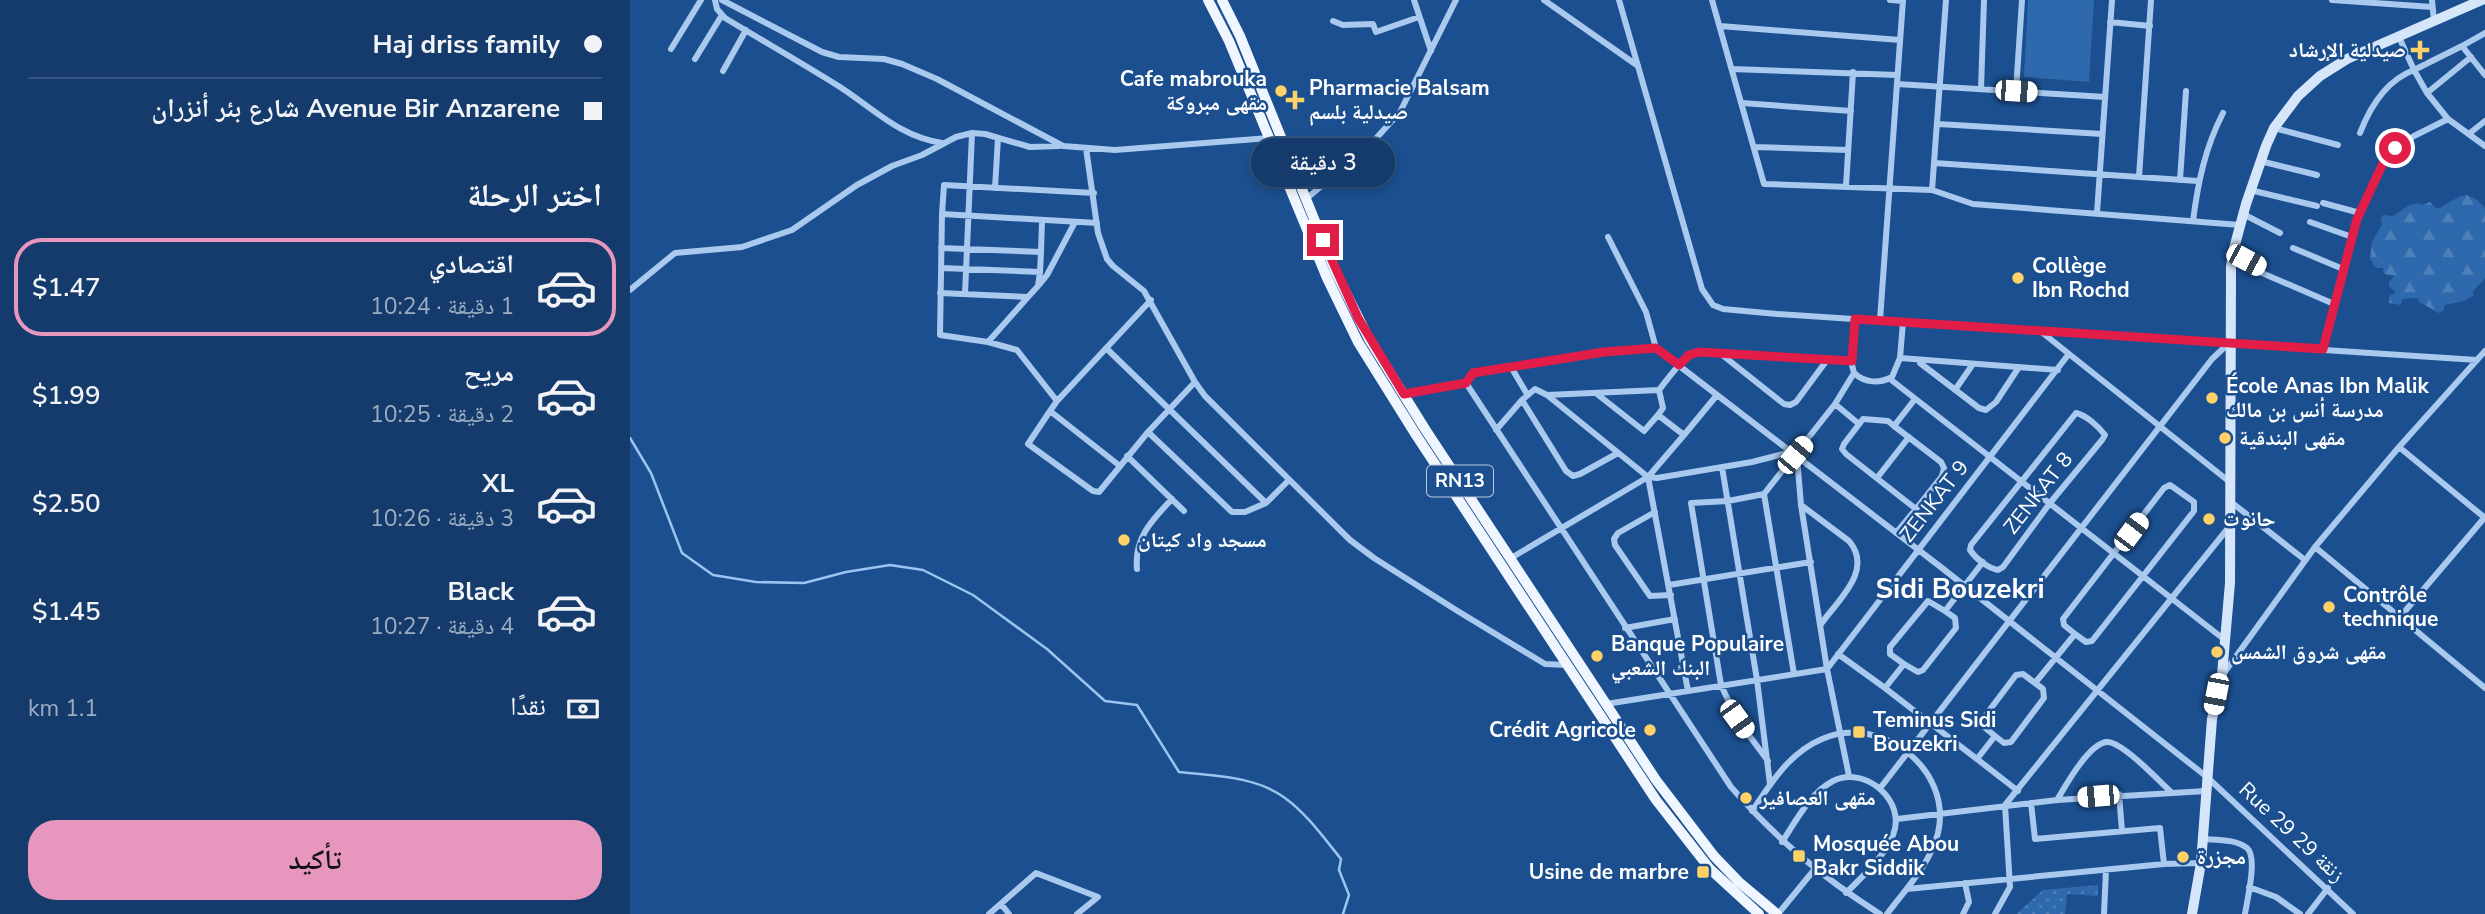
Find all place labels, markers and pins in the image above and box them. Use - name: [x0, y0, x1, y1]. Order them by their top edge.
- place label: صيدلية الإرشاد: [2289, 36, 2406, 64]
- marker: صيدلية الإرشاد: [2412, 42, 2428, 58]
- place label: Cafe mabrouka مقهى مبروكة: [1120, 65, 1267, 117]
- place label: Pharmacie Balsam صيدلية بلسم: [1309, 74, 1490, 126]
- marker: Cafe mabrouka مقهى مبروكة: [1273, 83, 1289, 99]
- marker: Pharmacie Balsam صيدلية بلسم: [1287, 92, 1303, 108]
- place label: Collège Ibn Rochd: [2032, 252, 2129, 304]
- marker: Collège Ibn Rochd: [2010, 270, 2026, 286]
- place label: École Anas Ibn Malik مدرسة أنس بن مالك: [2226, 372, 2429, 424]
- marker: École Anas Ibn Malik مدرسة أنس بن مالك: [2204, 390, 2220, 406]
- place label: مقهى البندقية: [2239, 424, 2345, 452]
- marker: مقهى البندقية: [2217, 430, 2233, 446]
- place label: حانوت: [2223, 505, 2276, 533]
- marker: حانوت: [2201, 511, 2217, 527]
- place label: مسجد واد كيتان: [1138, 526, 1267, 554]
- marker: مسجد واد كيتان: [1116, 532, 1132, 548]
- place label: Contrôle technique: [2343, 581, 2438, 633]
- marker: Contrôle technique: [2321, 599, 2337, 615]
- place label: Banque Populaire البنك الشعبي: [1611, 630, 1784, 684]
- place label: مقهى شروق الشمس: [2231, 638, 2387, 666]
- marker: مقهى شروق الشمس: [2209, 644, 2225, 660]
- marker: Banque Populaire البنك الشعبي: [1589, 648, 1605, 664]
- place label: Teminus Sidi Bouzekri: [1873, 706, 1996, 758]
- place label: Crédit Agricole: [1489, 716, 1636, 744]
- marker: Crédit Agricole: [1642, 722, 1658, 738]
- marker: Teminus Sidi Bouzekri: [1851, 724, 1867, 740]
- place label: مقهى العصافير: [1759, 784, 1876, 812]
- marker: مقهى العصافير: [1738, 790, 1754, 806]
- place label: Mosquée Abou Bakr Siddik: [1813, 830, 1959, 882]
- place label: مجزرة: [2197, 843, 2246, 871]
- marker: Mosquée Abou Bakr Siddik: [1791, 848, 1807, 864]
- marker: مجزرة: [2175, 849, 2191, 865]
- place label: Usine de marbre: [1529, 858, 1689, 886]
- marker: Usine de marbre: [1695, 864, 1711, 880]

